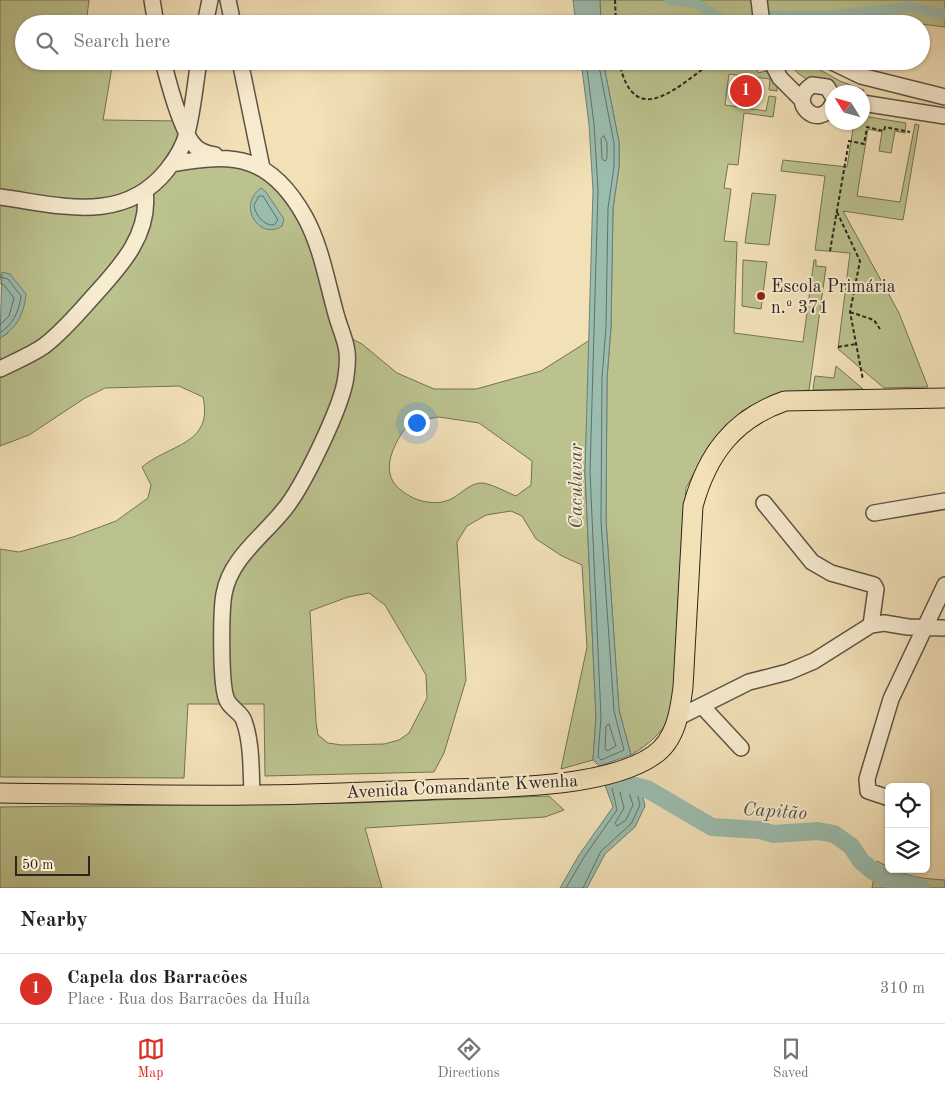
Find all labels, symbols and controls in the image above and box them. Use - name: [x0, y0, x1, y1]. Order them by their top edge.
- search box: [15, 15, 930, 70]
- icon: search: [33, 29, 61, 57]
- text: Search here: [73, 33, 170, 52]
- pin: 1: [730, 72, 762, 110]
- north arrow: [825, 85, 870, 130]
- place label: Escola Primária n.º 371: [771, 278, 896, 317]
- marker: Escola Primária n.º 371: [755, 290, 767, 302]
- your location: [404, 410, 430, 436]
- water label: Caculuvar: [568, 442, 587, 529]
- street label: Avenida Comandante Kwenha: [346, 772, 579, 802]
- map controls: [885, 783, 930, 873]
- button: locate: [885, 783, 930, 828]
- water label: Capitão: [742, 801, 808, 824]
- button: layers: [885, 828, 930, 873]
- scale bar: [15, 853, 90, 876]
- text: 50 m: [22, 858, 53, 872]
- text: Nearby: [20, 910, 88, 931]
- text: Capela dos Barracões: [67, 969, 248, 988]
- text: 1: [31, 981, 41, 997]
- text: 310 m: [880, 981, 925, 997]
- text: Place · Rua dos Barracões da Huíla: [67, 992, 310, 1008]
- tab: Map: [137, 1035, 165, 1082]
- tab: Directions: [438, 1035, 500, 1082]
- tab: Saved: [773, 1035, 808, 1082]

